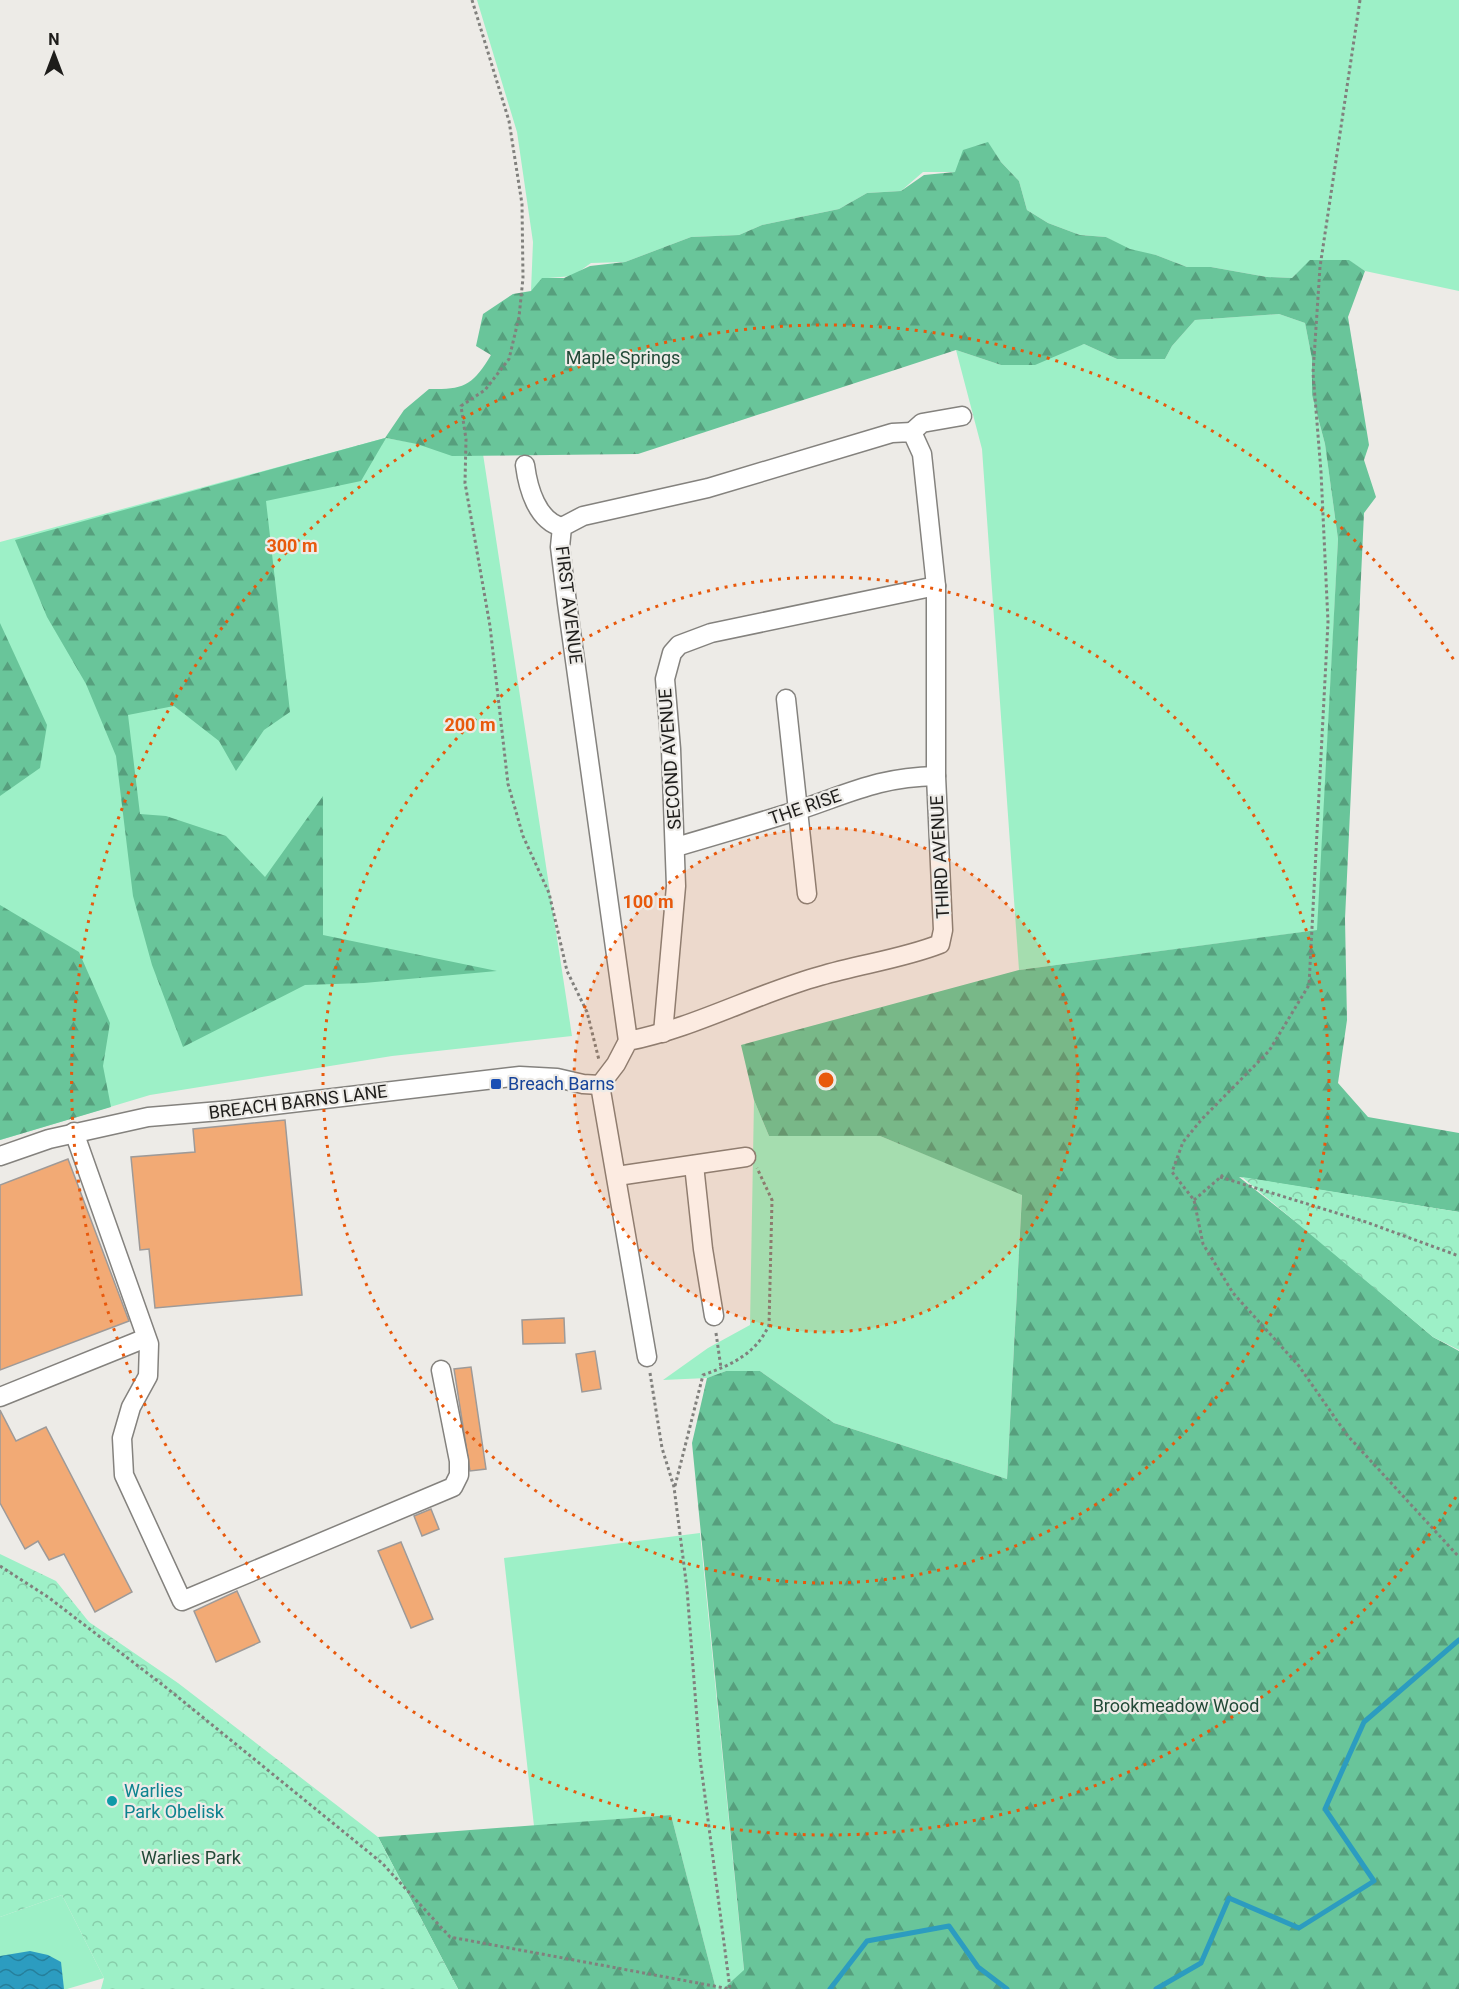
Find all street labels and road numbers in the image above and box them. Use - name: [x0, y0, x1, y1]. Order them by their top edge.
- street label: FIRST AVENUE: [552, 545, 587, 665]
- street label: SECOND AVENUE: [654, 688, 685, 830]
- street label: THE RISE: [766, 784, 844, 829]
- street label: THIRD AVENUE: [926, 795, 953, 919]
- street label: BREACH BARNS LANE: [207, 1080, 389, 1123]

